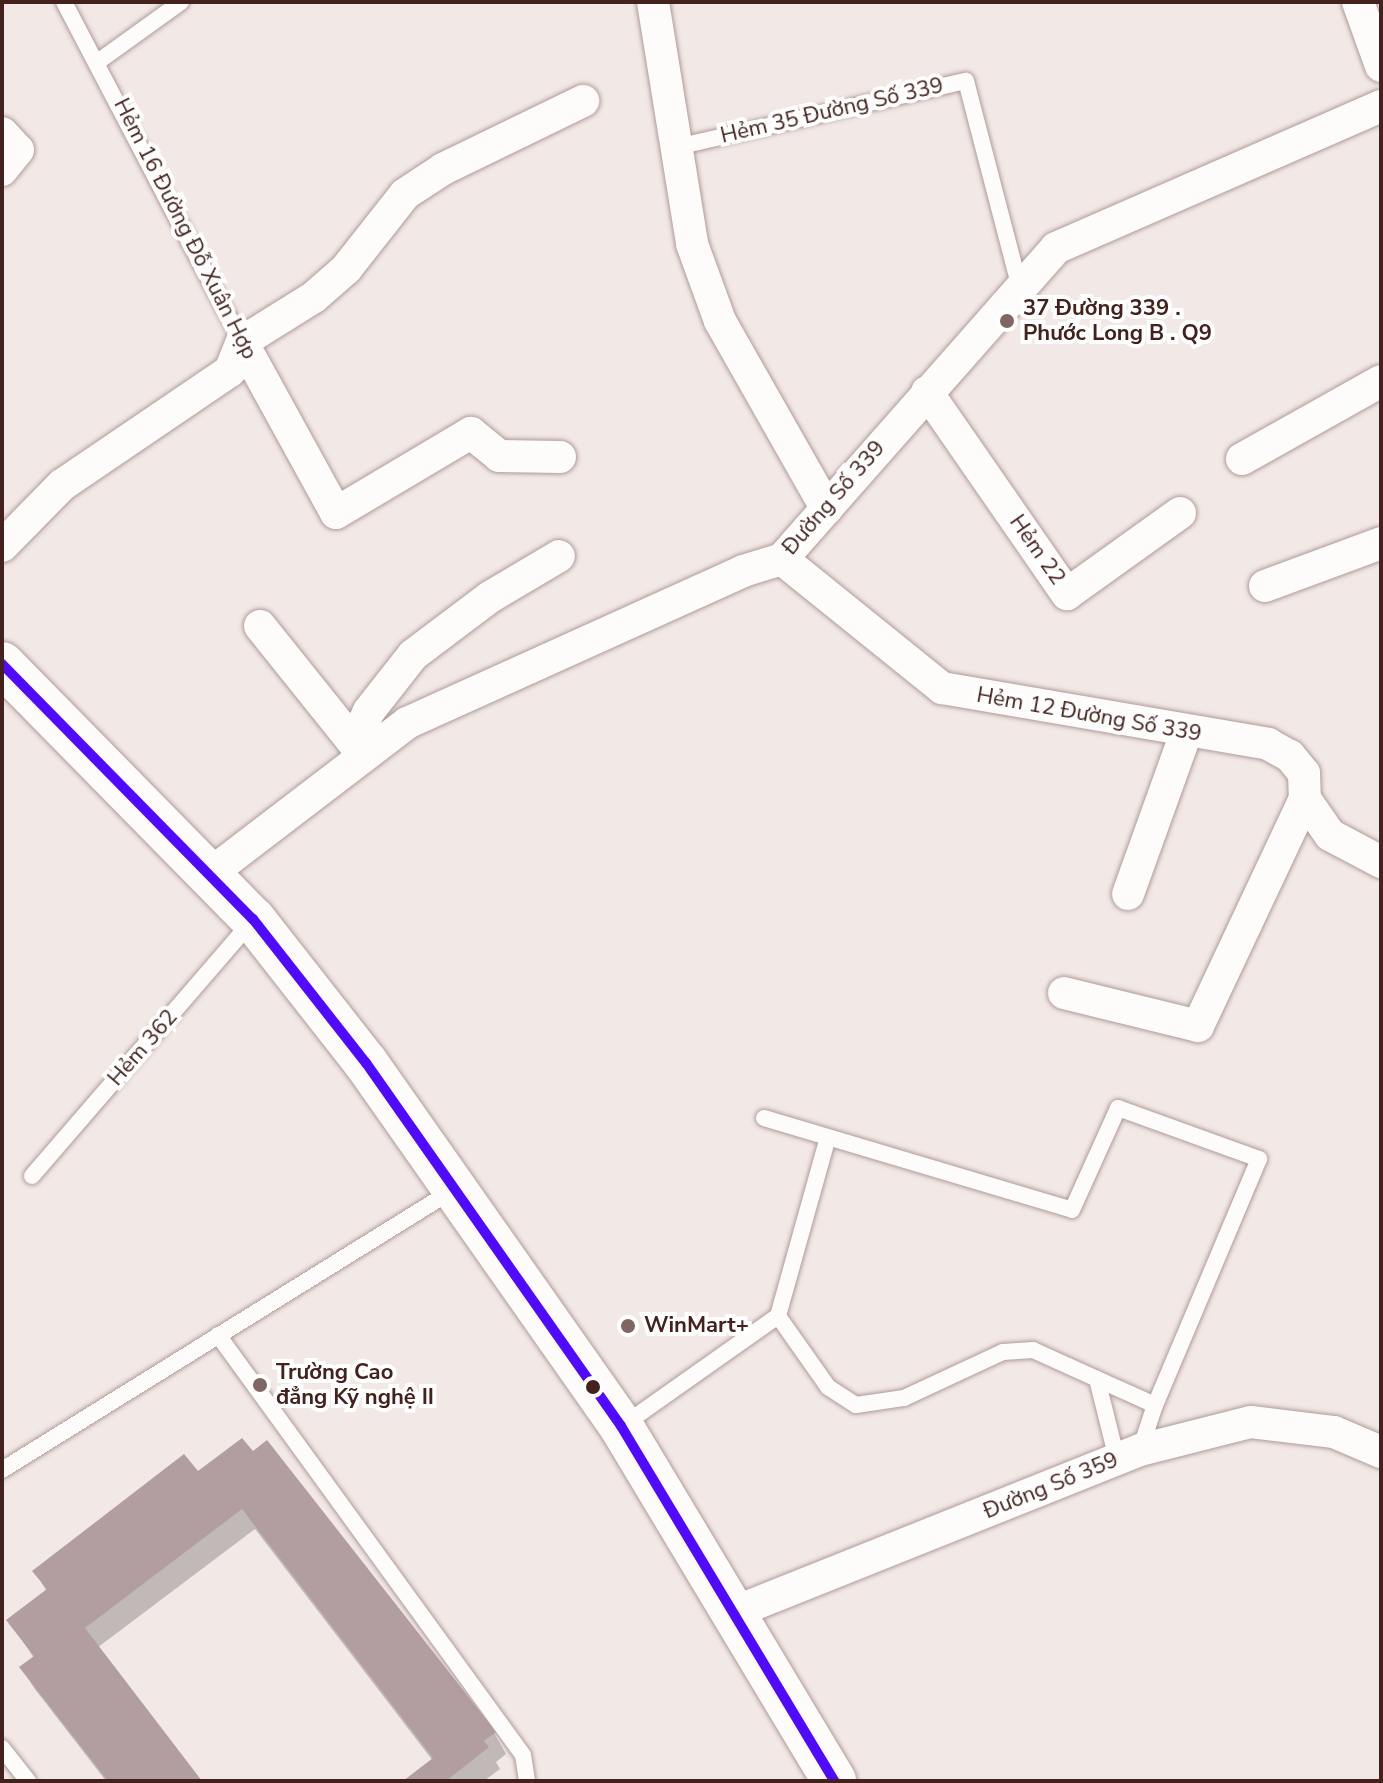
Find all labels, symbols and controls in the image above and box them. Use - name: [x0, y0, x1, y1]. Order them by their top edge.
- street label: Hẻm 35 Đường Số 339: [718, 73, 946, 149]
- street label: Hẻm 16 Đường Đỗ Xuân Hợp: [108, 94, 262, 364]
- place label: 37 Đường 339 . Phước Long B . Q9: [1023, 295, 1212, 346]
- marker: 37 Đường 339 . Phước Long B . Q9: [998, 312, 1016, 330]
- street label: Đường Số 339: [777, 435, 891, 561]
- street label: Hẻm 22: [1003, 510, 1071, 590]
- street label: Hẻm 12 Đường Số 339: [974, 682, 1204, 748]
- street label: Hẻm 362: [103, 1004, 183, 1092]
- place label: WinMart+: [644, 1313, 749, 1339]
- marker: WinMart+: [619, 1317, 637, 1335]
- place label: Trường Cao đẳng Kỹ nghệ II: [276, 1359, 434, 1410]
- marker: Trường Cao đẳng Kỹ nghệ II: [251, 1376, 269, 1394]
- unlabelled marker: [585, 1379, 601, 1395]
- street label: Đường Số 359: [980, 1447, 1122, 1525]

